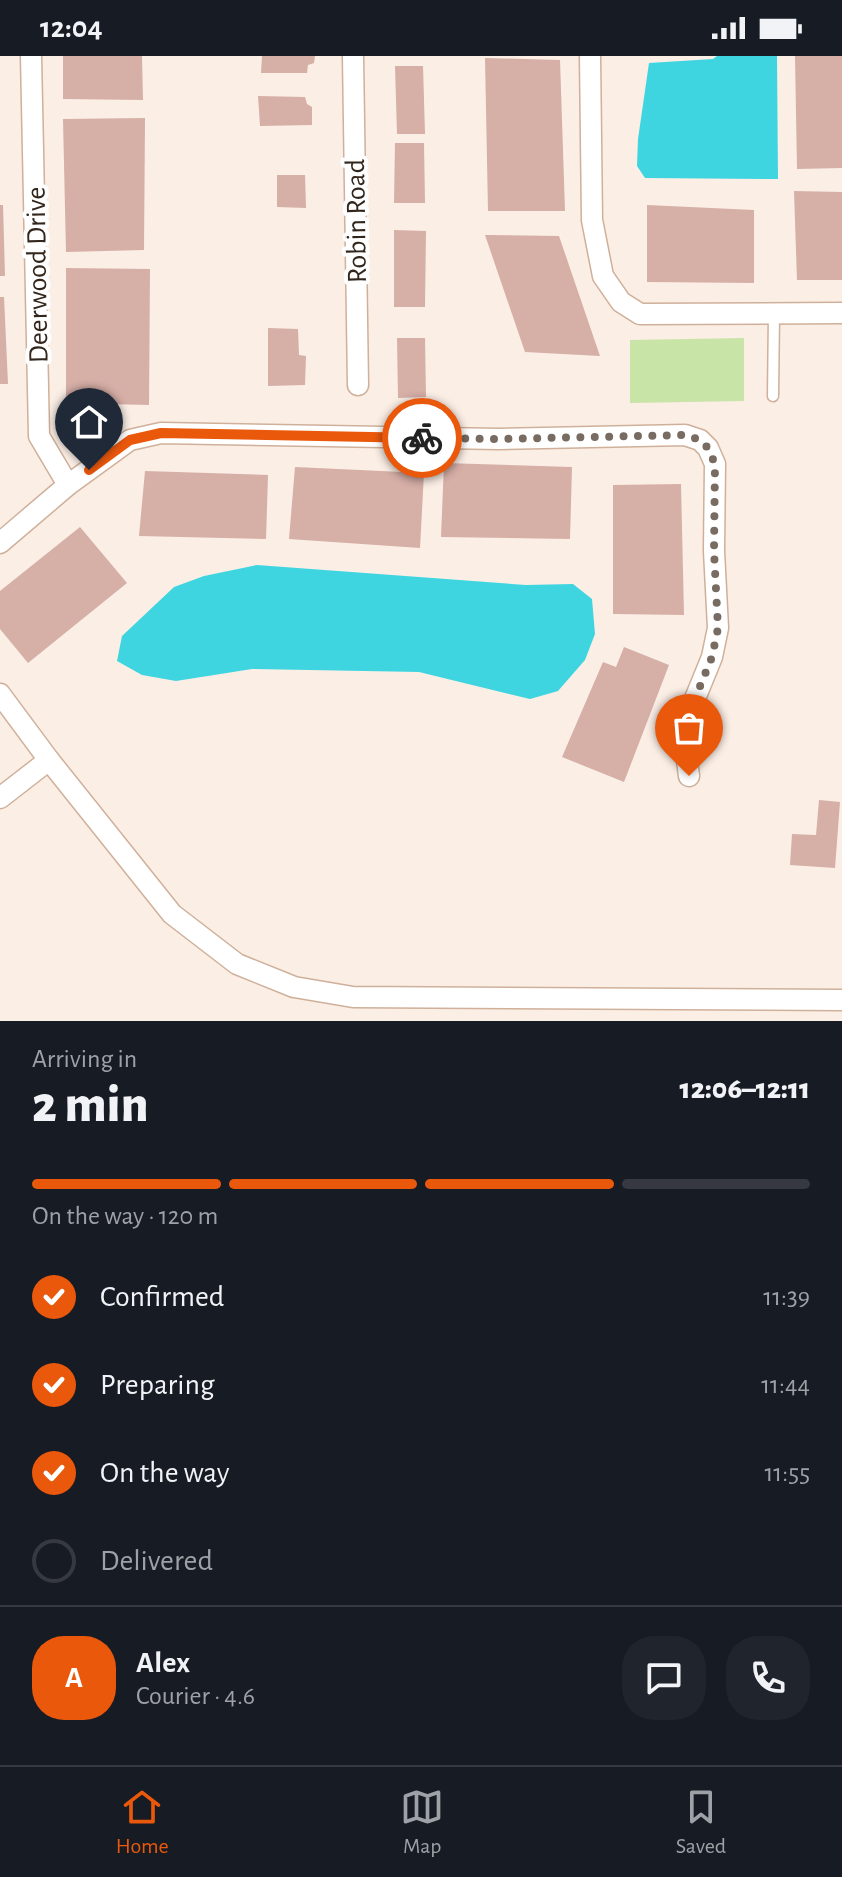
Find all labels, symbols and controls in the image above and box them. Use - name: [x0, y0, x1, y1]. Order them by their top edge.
- text: 12:04: [40, 13, 103, 43]
- street label: Robin Road: [342, 159, 372, 283]
- street label: Deerwood Drive: [22, 186, 54, 364]
- pin: [55, 388, 123, 470]
- courier: [382, 398, 462, 478]
- icon: home: [67, 400, 111, 444]
- icon: bike: [400, 416, 444, 460]
- pin: [655, 694, 723, 776]
- icon: bag: [667, 706, 711, 750]
- text: Arriving in: [32, 1046, 137, 1072]
- text: 12:06–12:11: [680, 1074, 810, 1104]
- text: 2 min: [32, 1079, 148, 1131]
- text: On the way · 120 m: [32, 1203, 218, 1229]
- icon: check: [32, 1275, 76, 1319]
- text: Confirmed: [100, 1282, 224, 1312]
- text: 11:39: [763, 1284, 810, 1310]
- icon: check: [32, 1363, 76, 1407]
- text: Preparing: [100, 1370, 215, 1400]
- text: 11:44: [761, 1372, 810, 1398]
- icon: check: [32, 1451, 76, 1495]
- text: On the way: [100, 1458, 229, 1488]
- text: 11:55: [764, 1460, 810, 1486]
- text: Delivered: [100, 1546, 213, 1576]
- button: chat: [622, 1636, 706, 1720]
- button: phone: [726, 1636, 810, 1720]
- text: Alex: [136, 1648, 190, 1678]
- text: A: [65, 1663, 83, 1693]
- text: Courier · 4.6: [136, 1683, 255, 1709]
- tab: Home: [116, 1785, 169, 1859]
- tab: Map: [400, 1785, 444, 1859]
- tab: Saved: [676, 1785, 726, 1859]

